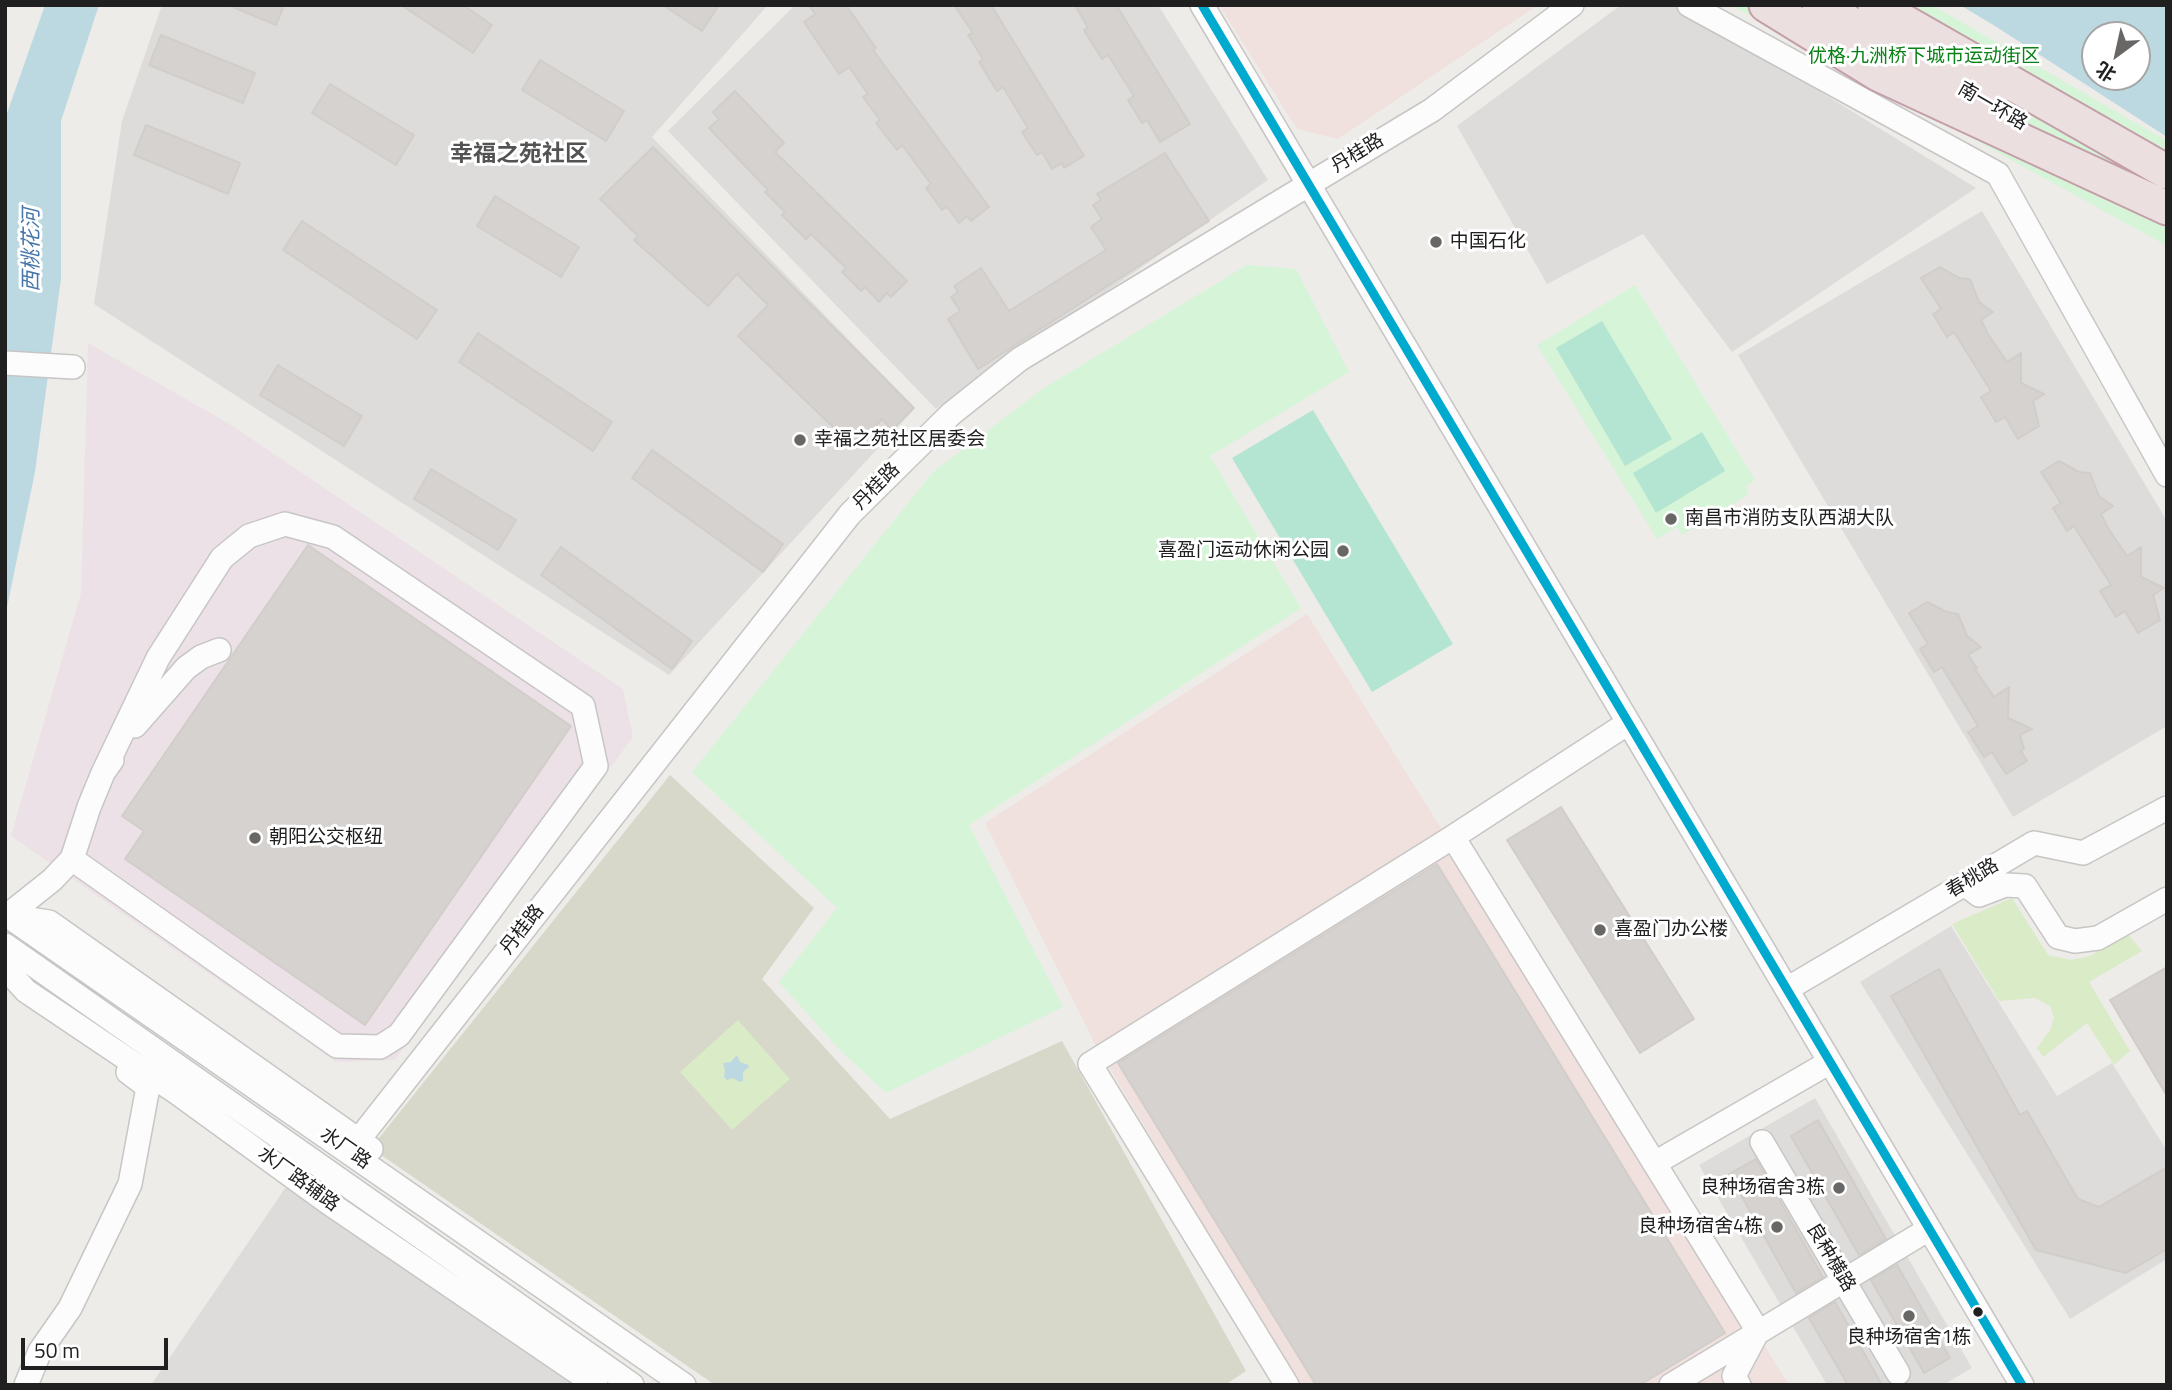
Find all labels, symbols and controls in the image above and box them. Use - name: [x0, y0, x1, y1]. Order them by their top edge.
- north arrow: [2081, 21, 2151, 91]
- park label: 优格·九洲桥下城市运动街区: [1808, 46, 2040, 68]
- text: 北: [2090, 55, 2121, 90]
- street label: 南一环路: [1953, 78, 2031, 136]
- street label: 丹桂路: [1328, 130, 1388, 178]
- district label: 幸福之苑社区: [450, 141, 588, 169]
- water label: 西桃花河: [20, 208, 46, 292]
- place label: 中国石化: [1450, 231, 1526, 253]
- marker: 中国石化: [1428, 234, 1444, 250]
- place label: 幸福之苑社区居委会: [814, 429, 985, 451]
- marker: 幸福之苑社区居委会: [792, 432, 808, 448]
- street label: 丹桂路: [849, 459, 905, 515]
- place label: 南昌市消防支队西湖大队: [1685, 508, 1894, 530]
- marker: 南昌市消防支队西湖大队: [1663, 511, 1679, 527]
- place label: 喜盈门运动休闲公园: [1158, 540, 1329, 562]
- marker: 喜盈门运动休闲公园: [1335, 543, 1351, 559]
- place label: 朝阳公交枢纽: [269, 827, 383, 849]
- marker: 朝阳公交枢纽: [247, 830, 263, 846]
- street label: 春桃路: [1943, 855, 2003, 903]
- street label: 丹桂路: [496, 901, 550, 959]
- place label: 喜盈门办公楼: [1614, 919, 1728, 941]
- marker: 喜盈门办公楼: [1592, 922, 1608, 938]
- street label: 水厂路: [315, 1123, 375, 1175]
- street label: 水厂路辅路: [253, 1143, 343, 1217]
- place label: 良种场宿舍3栋: [1700, 1177, 1825, 1199]
- marker: 良种场宿舍3栋: [1831, 1180, 1847, 1196]
- place label: 良种场宿舍4栋: [1638, 1216, 1763, 1238]
- marker: 良种场宿舍4栋: [1769, 1219, 1785, 1235]
- street label: 良种横路: [1801, 1220, 1859, 1296]
- unlabelled marker: [1971, 1305, 1985, 1319]
- marker: 良种场宿舍1栋: [1901, 1308, 1917, 1324]
- scale bar: [24, 1324, 172, 1368]
- place label: 良种场宿舍1栋: [1847, 1327, 1971, 1349]
- text: 50 m: [34, 1334, 80, 1366]

